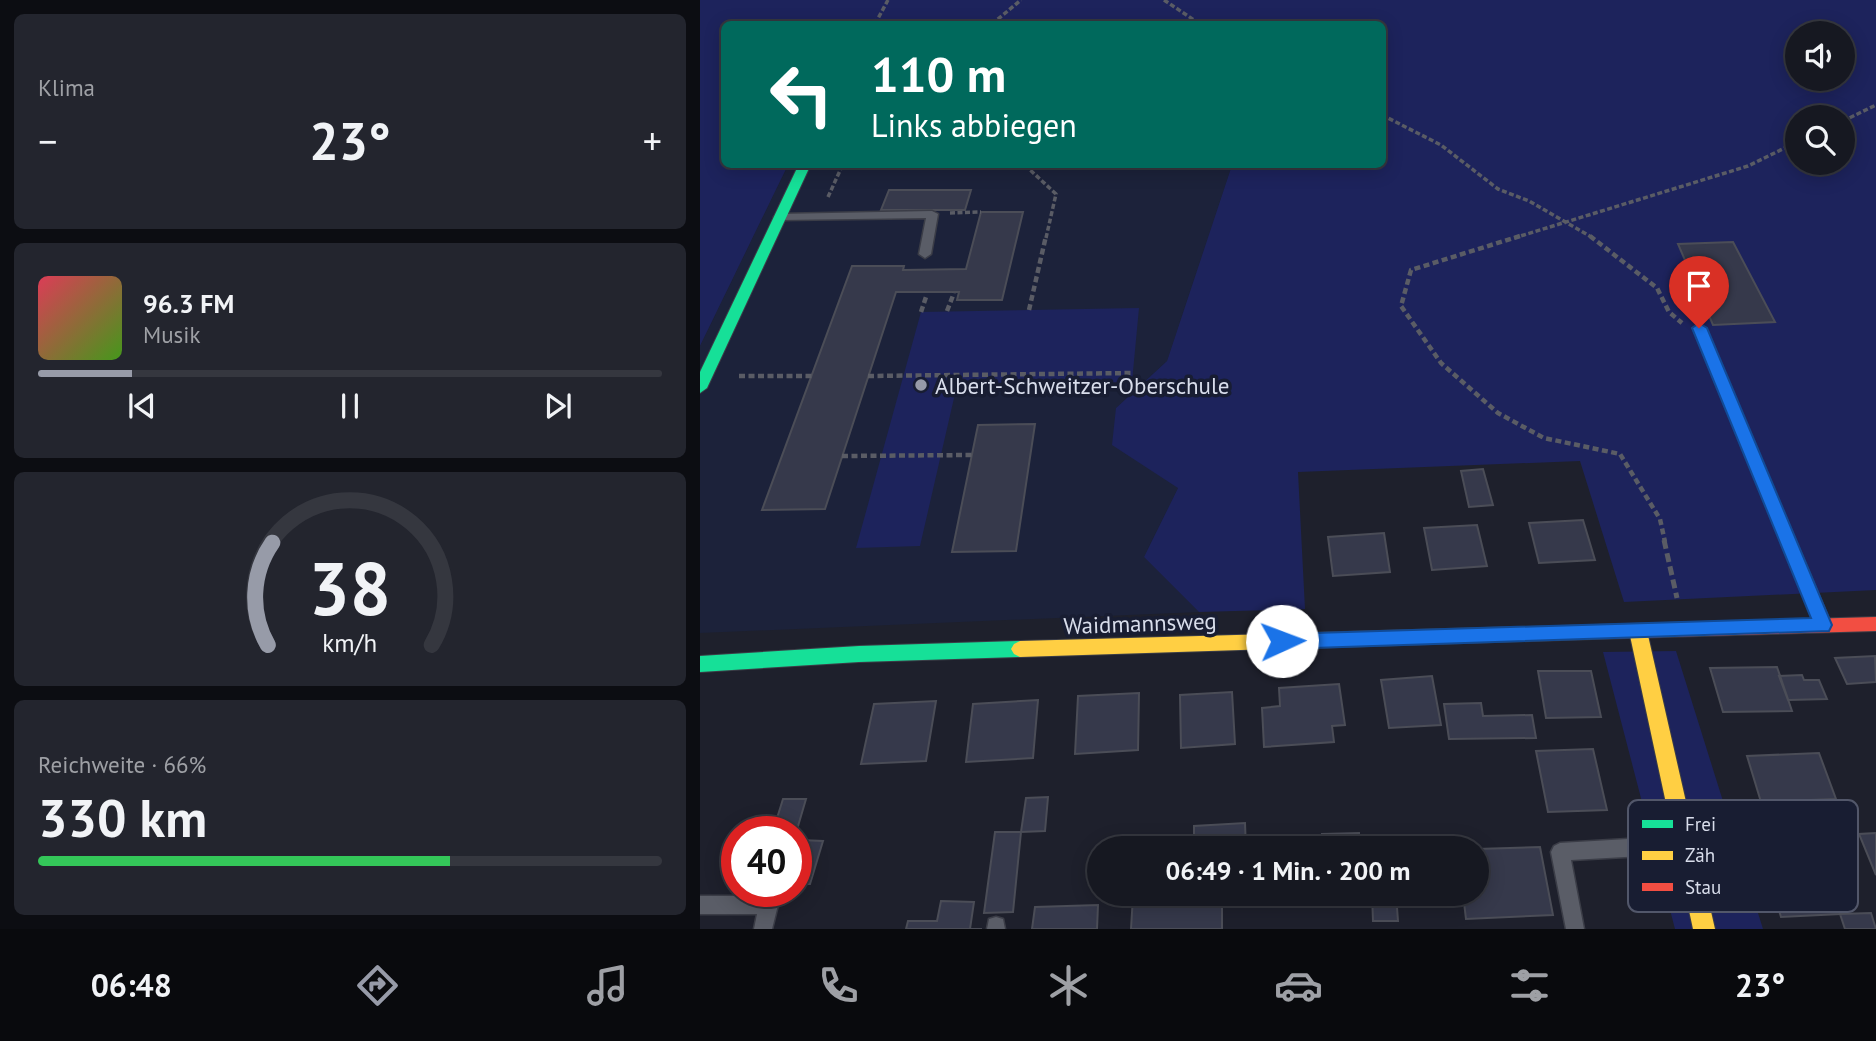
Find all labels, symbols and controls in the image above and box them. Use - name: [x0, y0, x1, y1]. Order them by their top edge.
- map controls: [1785, 21, 1855, 175]
- button: sound: [1785, 21, 1855, 91]
- text: 110 m: [871, 42, 1006, 106]
- icon: left: [756, 49, 847, 140]
- text: Klima: [38, 73, 95, 102]
- text: Links abbiegen: [871, 104, 1077, 146]
- button: search: [1785, 105, 1855, 175]
- text: 23°: [309, 107, 391, 174]
- text: −: [38, 116, 57, 165]
- text: +: [643, 116, 662, 165]
- pin: [1669, 256, 1729, 328]
- icon: arrive: [1680, 267, 1718, 305]
- text: 96.3 FM: [143, 287, 234, 320]
- text: Musik: [143, 320, 200, 349]
- place label: Albert-Schweitzer-Oberschule: [935, 371, 1229, 400]
- marker: Albert-Schweitzer-Oberschule: [913, 377, 929, 393]
- icon: previous: [123, 387, 161, 425]
- icon: pause: [331, 387, 369, 425]
- icon: next: [539, 387, 577, 425]
- text: 38: [309, 541, 391, 635]
- position arrow: [1245, 604, 1319, 678]
- street label: Waidmannsweg: [1063, 606, 1217, 640]
- text: km/h: [323, 627, 377, 659]
- text: Reichweite · 66%: [38, 750, 206, 779]
- text: 330 km: [38, 784, 207, 851]
- legend: [1628, 800, 1858, 912]
- text: Frei: [1685, 812, 1716, 836]
- speed limit sign: 40: [721, 816, 812, 907]
- text: Zäh: [1685, 843, 1715, 867]
- text: 06:49 · 1 Min. · 200 m: [1165, 854, 1411, 887]
- text: Stau: [1685, 875, 1721, 899]
- icon: directions: [353, 961, 402, 1010]
- icon: music: [583, 961, 632, 1010]
- icon: phone: [814, 961, 863, 1010]
- icon: climate: [1044, 961, 1093, 1010]
- icon: car: [1274, 961, 1323, 1010]
- icon: filters: [1505, 961, 1554, 1010]
- text: 06:48: [91, 964, 172, 1006]
- text: 23°: [1735, 964, 1785, 1006]

